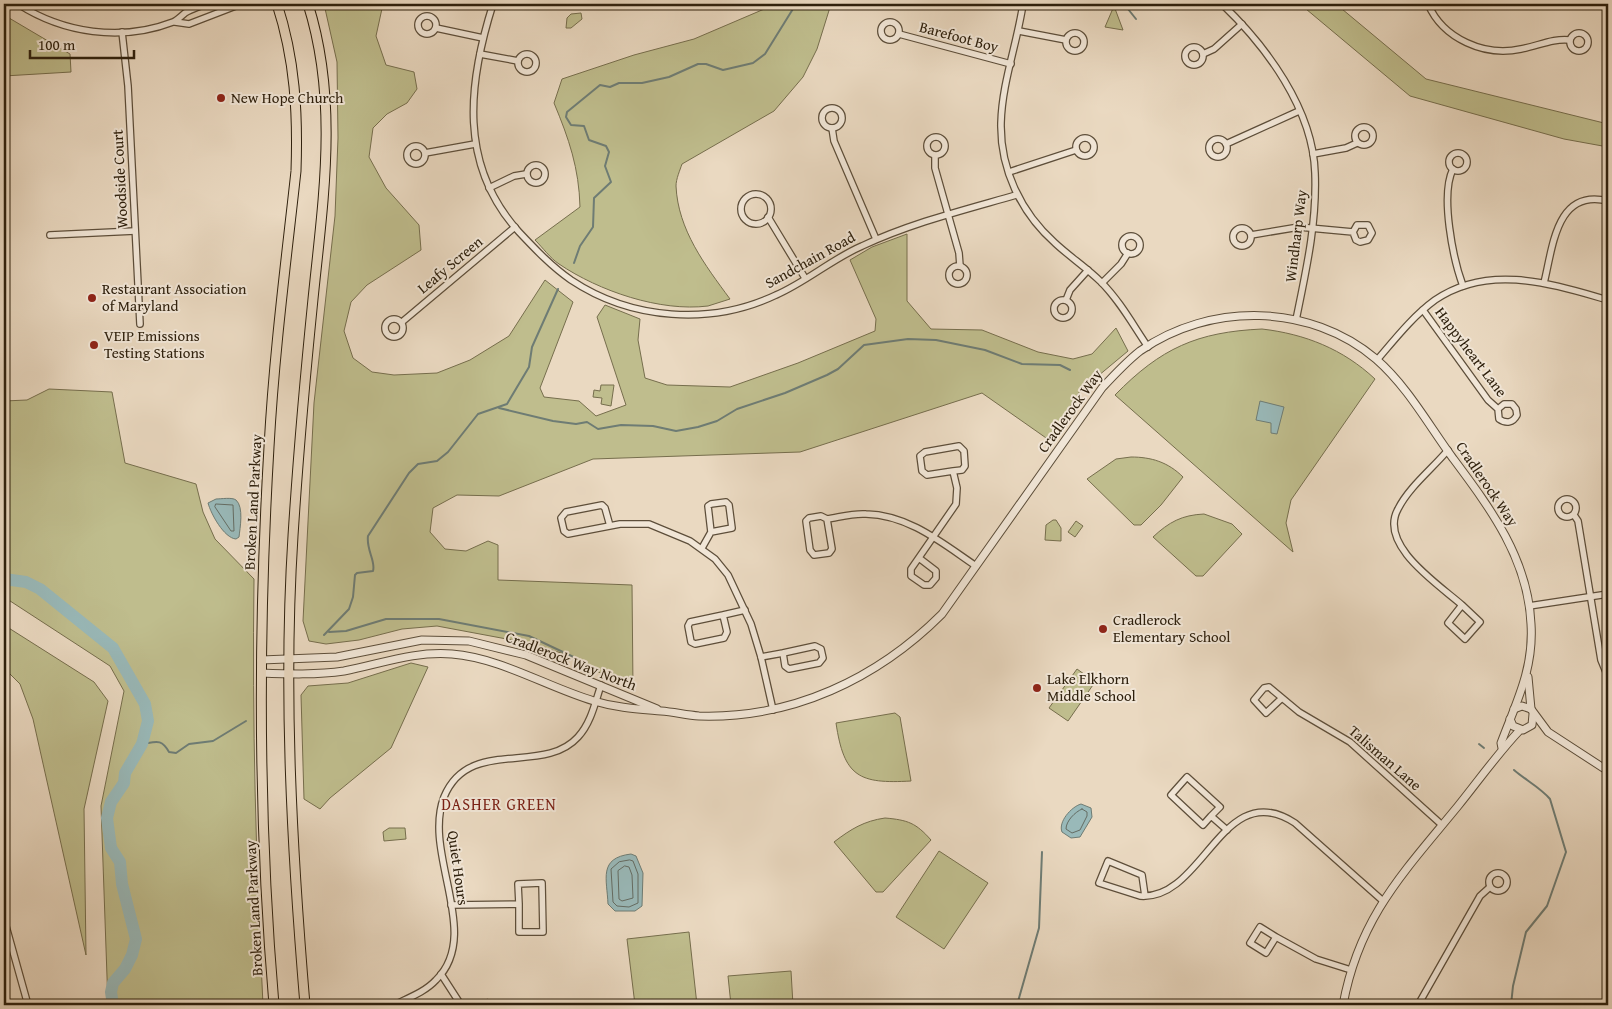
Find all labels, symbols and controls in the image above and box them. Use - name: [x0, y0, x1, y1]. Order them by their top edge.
- street label: Barefoot Boy: [917, 16, 1001, 57]
- scale bar: [30, 28, 134, 60]
- text: 100 m: [38, 34, 76, 55]
- place label: New Hope Church: [231, 87, 344, 108]
- marker: New Hope Church: [215, 92, 227, 104]
- street label: Woodside Court: [106, 128, 133, 229]
- street label: Windharp Way: [1279, 188, 1312, 283]
- street label: Sandchain Road: [761, 226, 859, 293]
- street label: Leafy Screen: [412, 231, 487, 298]
- place label: Restaurant Association of Maryland: [102, 278, 247, 316]
- marker: Restaurant Association of Maryland: [86, 292, 98, 304]
- street label: Happyheart Lane: [1431, 302, 1512, 401]
- place label: VEIP Emissions Testing Stations: [104, 325, 205, 363]
- marker: VEIP Emissions Testing Stations: [88, 339, 100, 351]
- street label: Cradlerock Way: [1032, 364, 1107, 457]
- street label: Broken Land Parkway: [238, 433, 267, 571]
- street label: Cradlerock Way: [1451, 437, 1524, 531]
- place label: Cradlerock Elementary School: [1113, 609, 1231, 647]
- marker: Cradlerock Elementary School: [1097, 623, 1109, 635]
- street label: Cradlerock Way North: [503, 626, 640, 695]
- place label: Lake Elkhorn Middle School: [1047, 668, 1136, 706]
- marker: Lake Elkhorn Middle School: [1031, 682, 1043, 694]
- street label: Talisman Lane: [1344, 720, 1426, 795]
- district label: DASHER GREEN: [441, 792, 557, 816]
- street label: Quiet Hours: [443, 829, 474, 907]
- street label: Broken Land Parkway: [239, 839, 268, 977]

